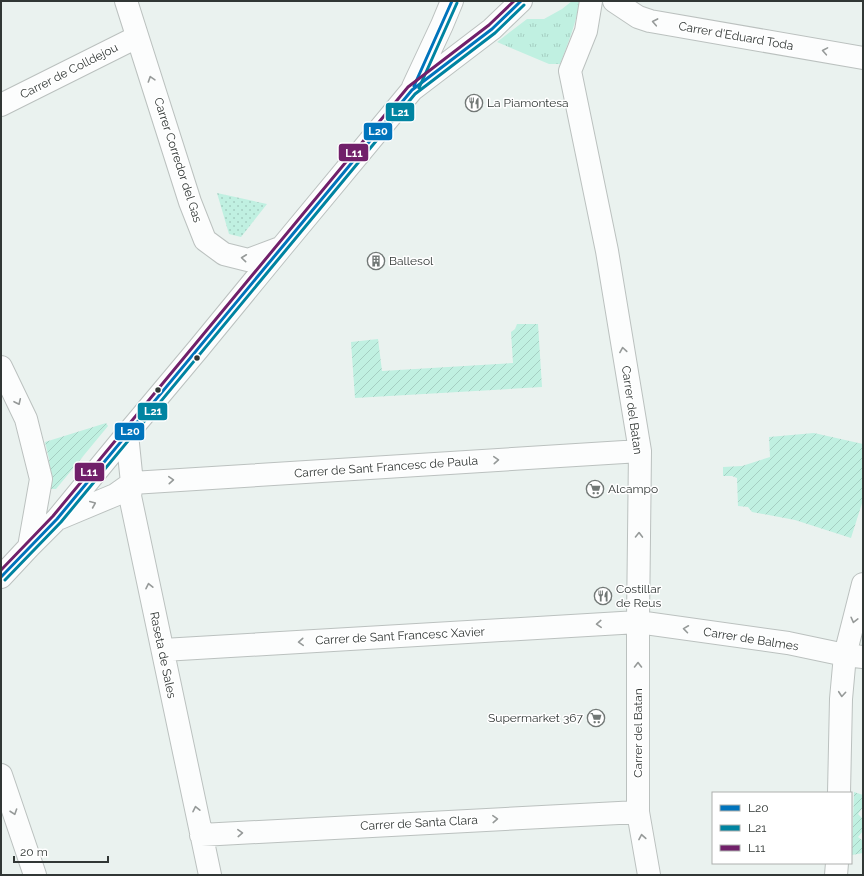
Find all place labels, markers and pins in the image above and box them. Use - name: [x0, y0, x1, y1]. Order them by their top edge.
- restaurant icon: La Piamontesa: [464, 93, 484, 113]
- place label: La Piamontesa: [487, 96, 569, 110]
- building icon: Ballesol: [366, 251, 386, 271]
- place label: Ballesol: [389, 254, 434, 268]
- unlabelled marker: [192, 353, 202, 363]
- unlabelled marker: [153, 385, 163, 395]
- supermarket icon: Alcampo: [585, 479, 605, 499]
- place label: Alcampo: [608, 482, 658, 496]
- place label: Costillar de Reus: [616, 582, 662, 610]
- restaurant icon: Costillar de Reus: [593, 586, 613, 606]
- supermarket icon: Supermarket 367: [586, 708, 606, 728]
- place label: Supermarket 367: [488, 711, 584, 725]

